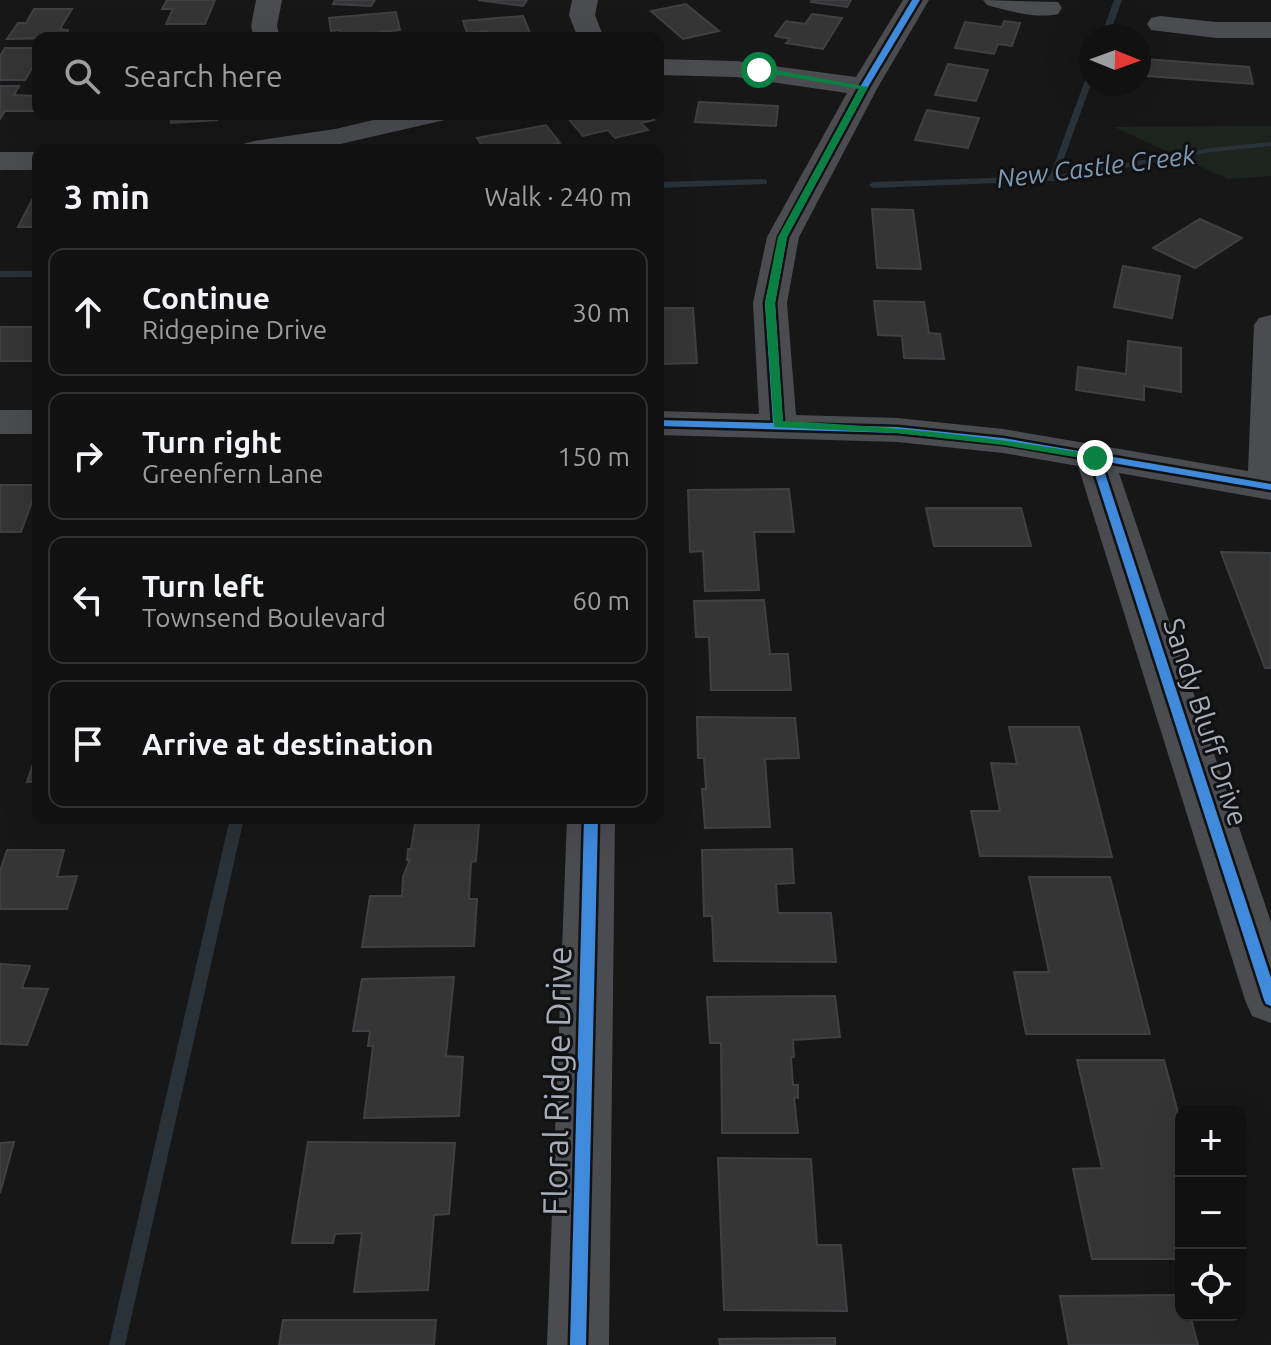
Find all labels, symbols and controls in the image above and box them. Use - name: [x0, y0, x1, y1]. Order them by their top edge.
- north arrow: [1079, 24, 1151, 96]
- search box: [32, 32, 664, 120]
- route start: [741, 52, 777, 88]
- icon: search: [60, 54, 104, 98]
- text: Search here: [124, 59, 283, 93]
- water label: New Castle Creek: [995, 140, 1198, 193]
- text: 3 min: [64, 177, 150, 215]
- text: Walk · 240 m: [484, 182, 632, 211]
- text: Continue: [142, 281, 270, 315]
- icon: ahead: [66, 290, 110, 334]
- text: 30 m: [572, 298, 630, 327]
- text: Ridgepine Drive: [142, 315, 327, 344]
- text: Turn right: [142, 425, 282, 459]
- icon: right: [66, 434, 110, 478]
- route end: [1077, 440, 1113, 476]
- text: 150 m: [558, 442, 630, 471]
- text: Greenfern Lane: [142, 459, 323, 488]
- text: Turn left: [142, 569, 264, 603]
- icon: left: [66, 578, 110, 622]
- text: 60 m: [572, 586, 630, 615]
- text: Townsend Boulevard: [142, 603, 386, 632]
- street label: Sandy Bluff Drive: [1158, 614, 1255, 830]
- icon: arrive: [66, 722, 110, 766]
- text: Arrive at destination: [142, 727, 434, 761]
- street label: Floral Ridge Drive: [535, 946, 577, 1216]
- map controls: [1175, 1105, 1247, 1321]
- button: +: [1175, 1105, 1247, 1177]
- button: −: [1175, 1177, 1247, 1249]
- button: locate: [1175, 1249, 1247, 1321]

